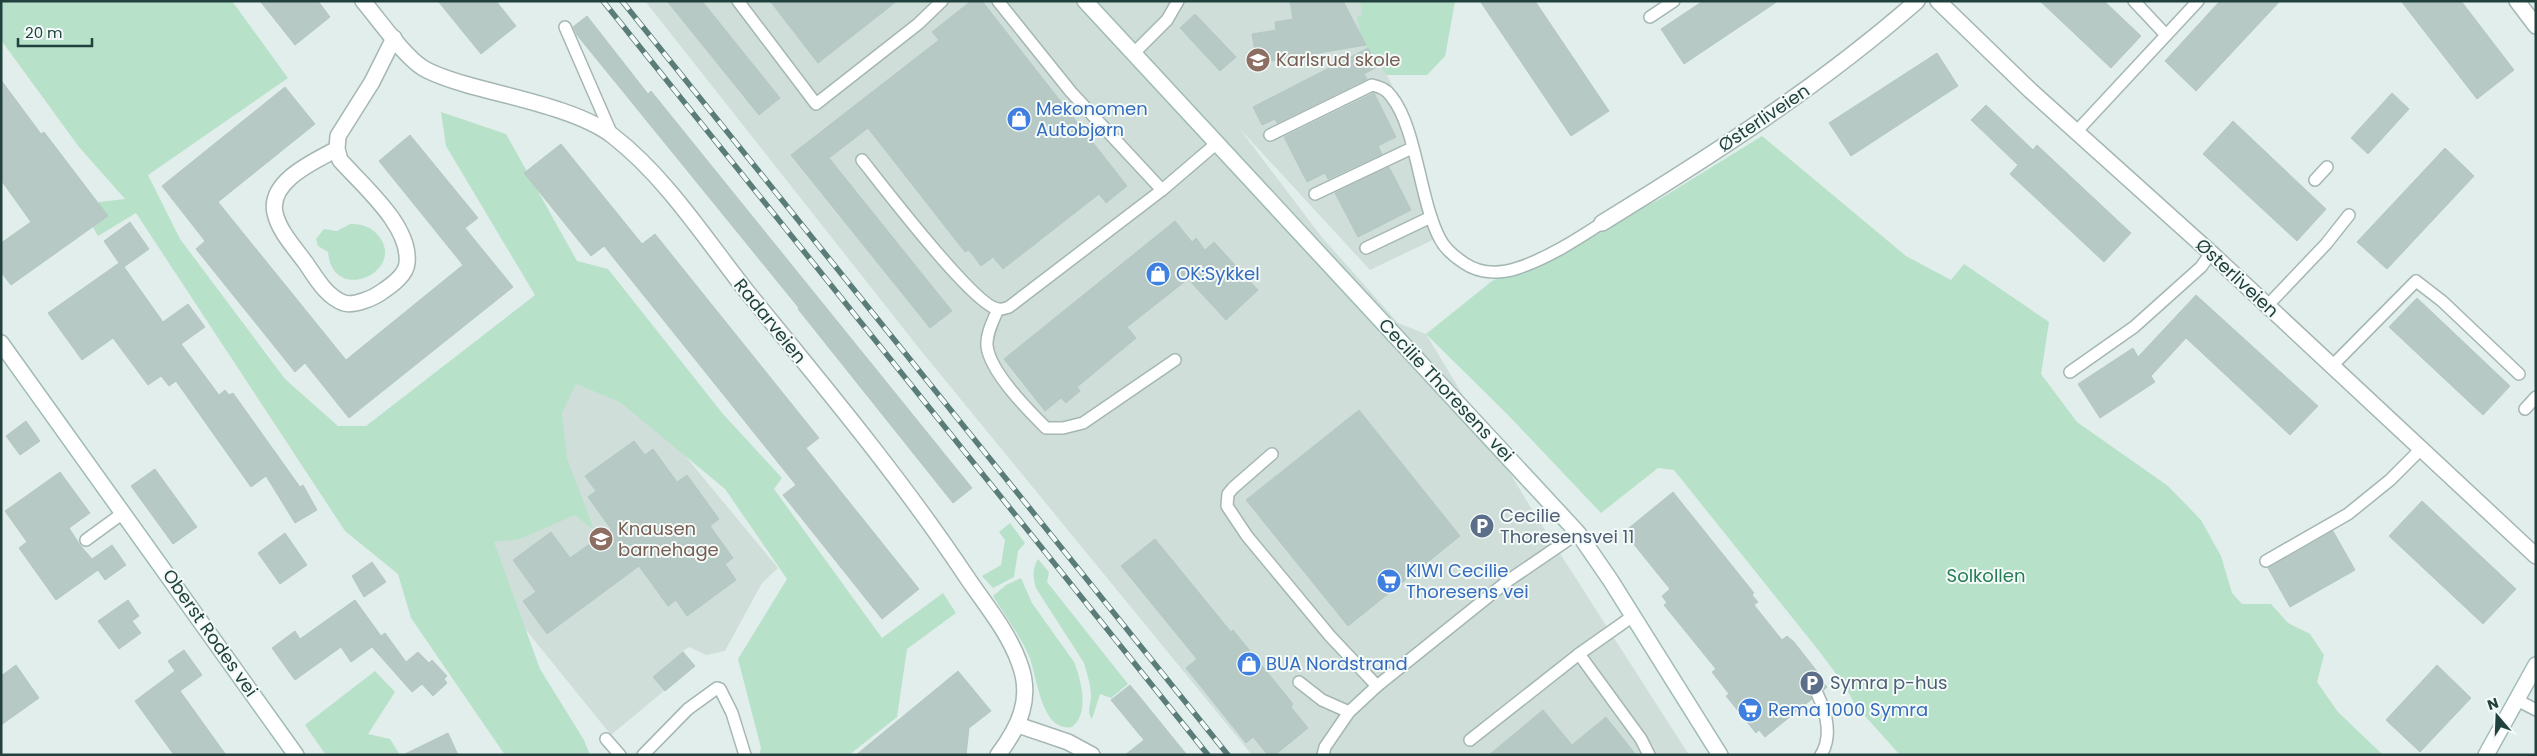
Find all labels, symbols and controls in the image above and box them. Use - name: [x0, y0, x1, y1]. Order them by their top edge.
- scale bar: [18, 15, 91, 47]
- text: 20 m: [25, 22, 63, 43]
- school or university icon: Karlsrud skole: [1245, 47, 1271, 73]
- place label: Karlsrud skole: [1276, 47, 1400, 72]
- street label: Østerliveien: [1713, 78, 1814, 157]
- place label: Mekonomen Autobjørn: [1036, 96, 1148, 142]
- shop icon: Mekonomen Autobjørn: [1006, 106, 1032, 132]
- street label: Østerliveien: [2190, 233, 2284, 323]
- shop icon: OK:Sykkel: [1145, 261, 1171, 287]
- place label: OK:Sykkel: [1176, 261, 1260, 286]
- street label: Radarveien: [728, 273, 812, 368]
- street label: Cecilie Thoresens vei: [1373, 312, 1520, 467]
- place label: Cecilie Thoresensvei 11: [1500, 503, 1634, 549]
- parking icon: Cecilie Thoresensvei 11: [1469, 513, 1495, 539]
- place label: Knausen barnehage: [618, 516, 719, 562]
- school or university icon: Knausen barnehage: [588, 526, 614, 552]
- place label: KIWI Cecilie Thoresens vei: [1406, 558, 1529, 604]
- park label: Solkollen: [1947, 563, 2025, 588]
- street label: Oberst Rodes vei: [157, 564, 264, 702]
- supermarket icon: KIWI Cecilie Thoresens vei: [1376, 568, 1402, 594]
- shop icon: BUA Nordstrand: [1236, 651, 1262, 677]
- place label: BUA Nordstrand: [1266, 651, 1408, 676]
- parking icon: Symra p-hus: [1799, 670, 1825, 696]
- place label: Symra p-hus: [1830, 670, 1947, 695]
- north arrow: [2472, 691, 2522, 741]
- text: N: [2485, 693, 2501, 715]
- supermarket icon: Rema 1000 Symra: [1737, 697, 1763, 723]
- place label: Rema 1000 Symra: [1768, 697, 1928, 722]

